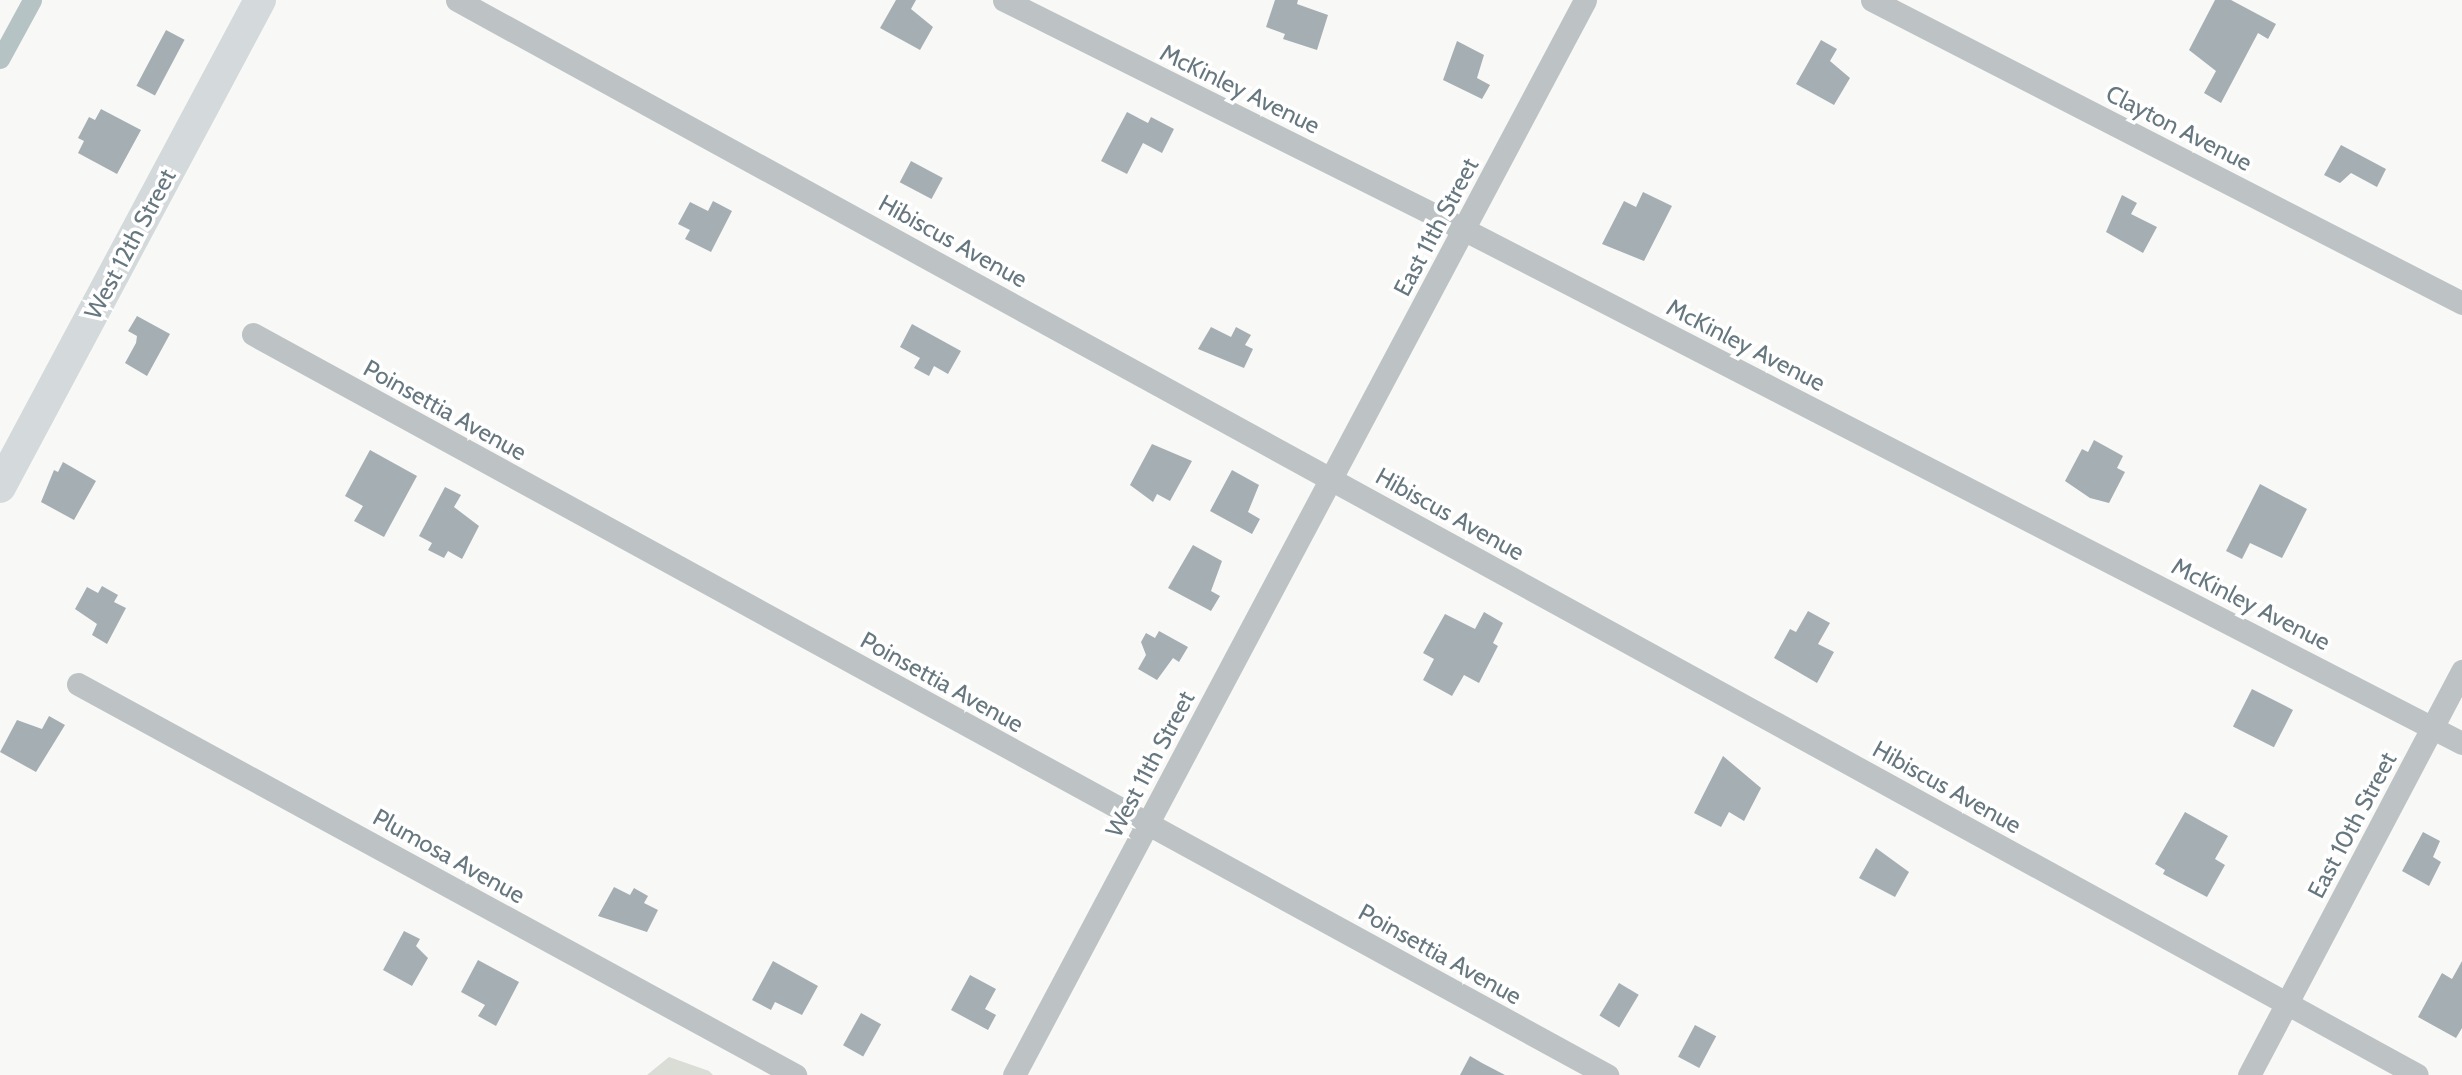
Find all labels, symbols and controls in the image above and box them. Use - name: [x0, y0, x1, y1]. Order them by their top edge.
- street label: McKinley Avenue: [1156, 38, 1324, 140]
- street label: Clayton Avenue: [2101, 79, 2257, 177]
- street label: East 11th Street: [1388, 153, 1484, 301]
- street label: West 12th Street: [78, 164, 182, 324]
- street label: Hibiscus Avenue: [874, 188, 1032, 294]
- street label: McKinley Avenue: [1662, 293, 1830, 397]
- street label: Poinsettia Avenue: [359, 353, 531, 467]
- street label: Hibiscus Avenue: [1371, 461, 1529, 567]
- street label: McKinley Avenue: [2167, 552, 2335, 656]
- street label: Poinsettia Avenue: [856, 625, 1028, 739]
- street label: West 11th Street: [1099, 686, 1201, 842]
- street label: Hibiscus Avenue: [1868, 734, 2026, 840]
- street label: East 10th Street: [2301, 747, 2403, 903]
- street label: Plumosa Avenue: [368, 802, 530, 910]
- street label: Poinsettia Avenue: [1354, 897, 1526, 1011]

